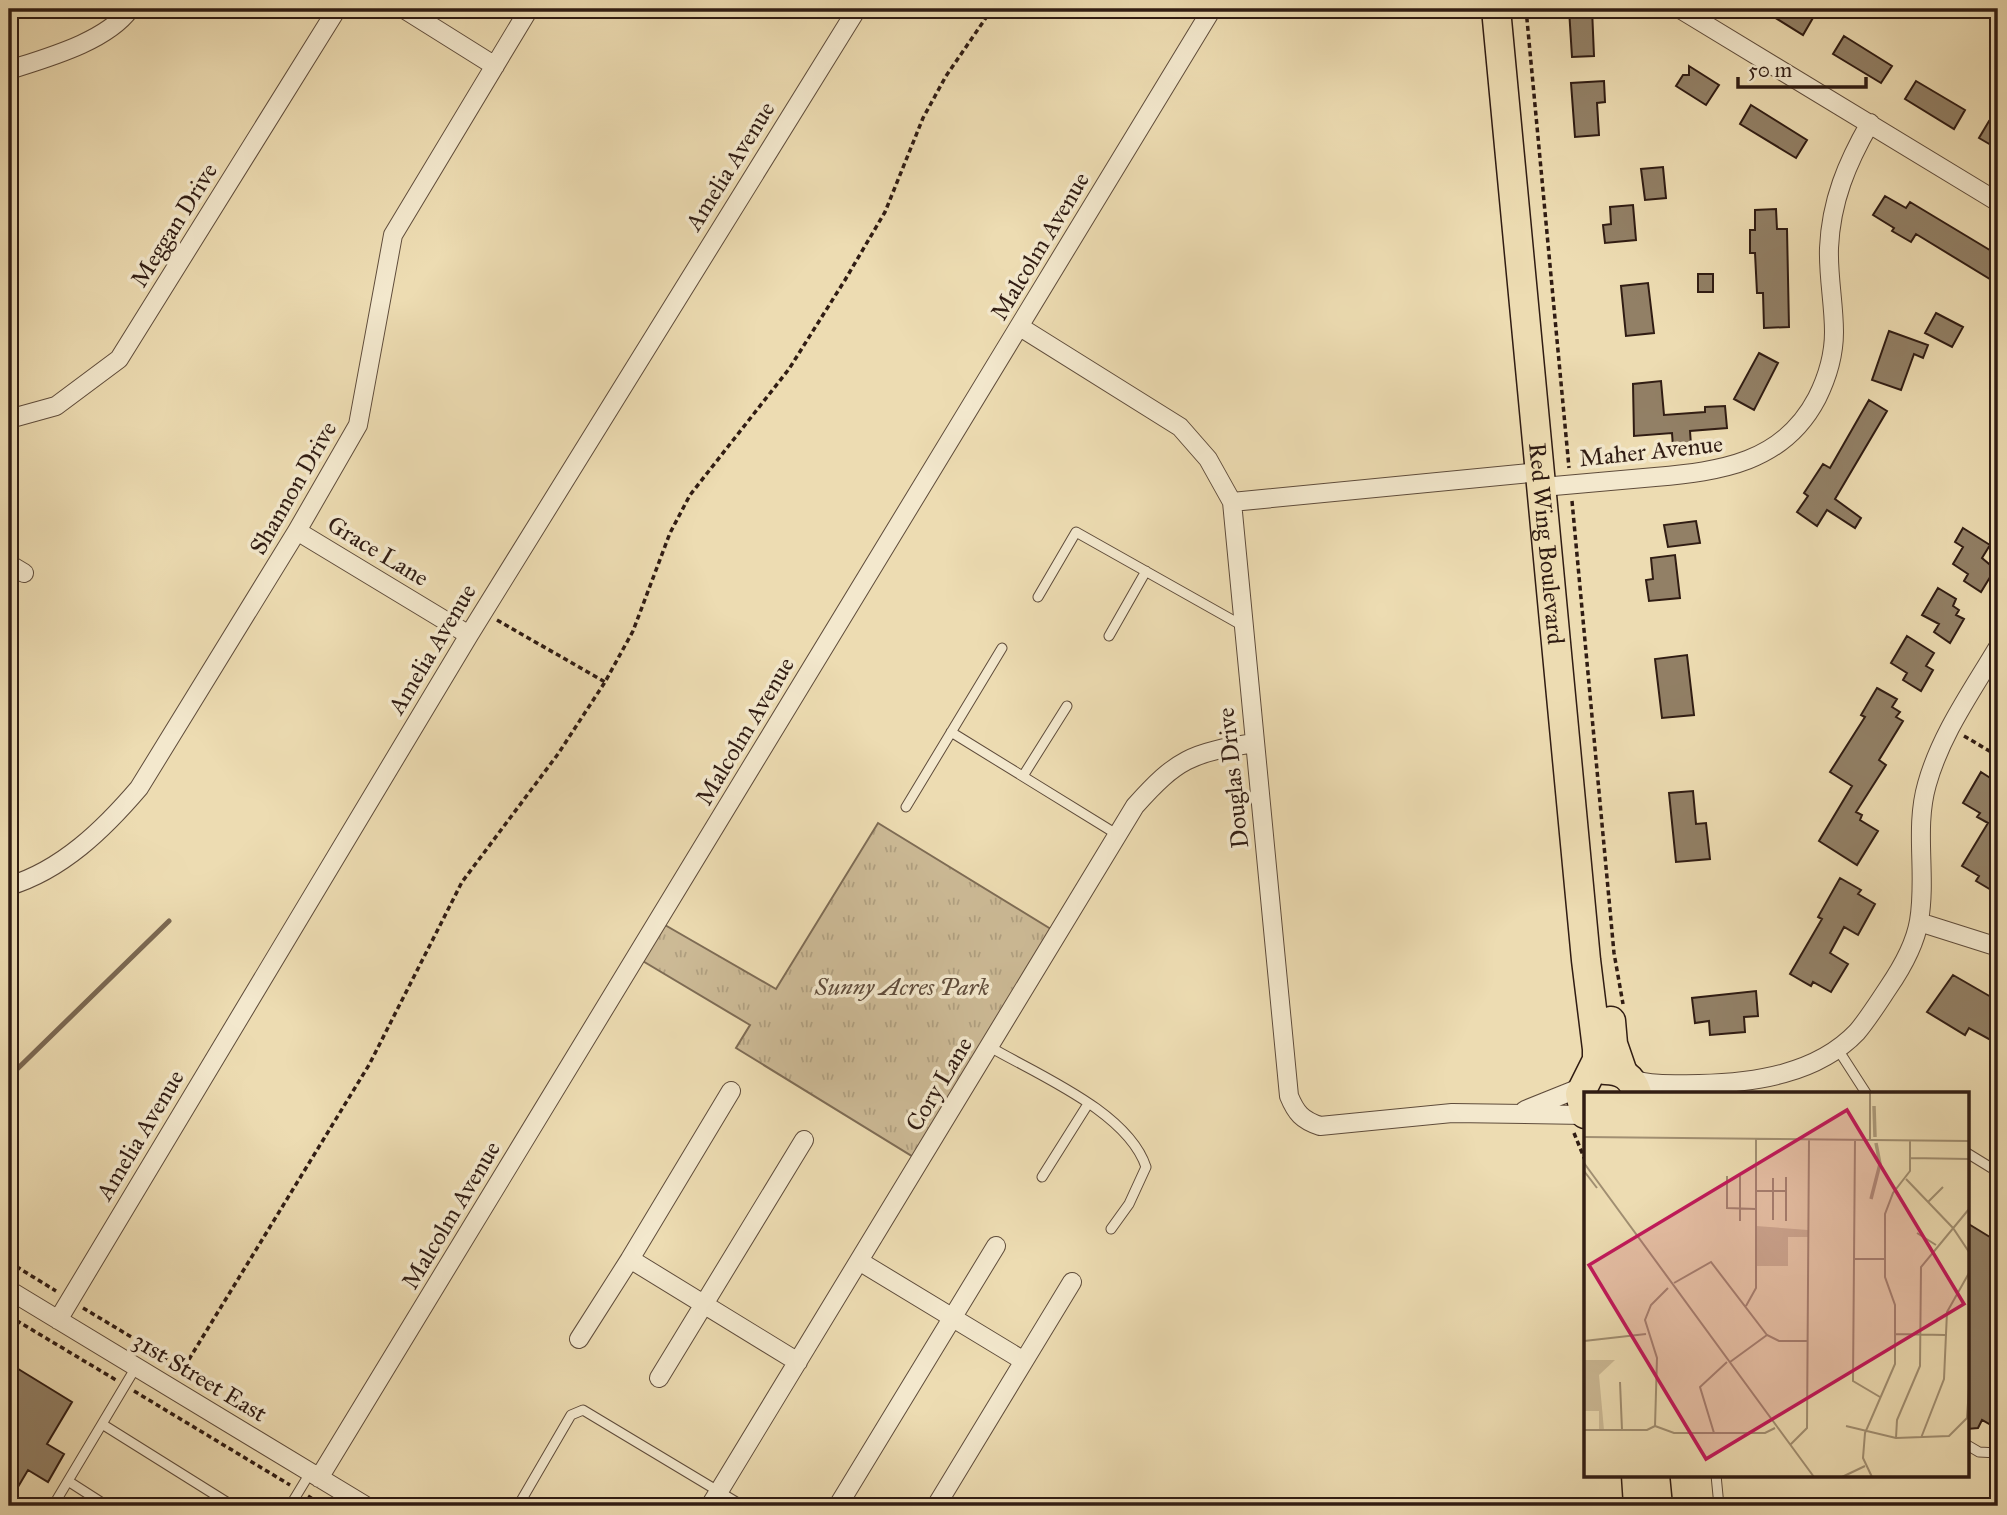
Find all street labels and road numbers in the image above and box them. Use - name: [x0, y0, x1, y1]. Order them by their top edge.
- street label: Amelia Avenue: [678, 96, 782, 237]
- street label: Meggan Drive: [124, 157, 224, 293]
- street label: Malcolm Avenue: [984, 166, 1096, 326]
- street label: Shannon Drive: [243, 416, 343, 560]
- street label: Maher Avenue: [1578, 429, 1724, 473]
- street label: Red Wing Boulevard: [1522, 441, 1571, 646]
- street label: Grace Lane: [322, 509, 434, 593]
- street label: Amelia Avenue: [381, 578, 483, 720]
- street label: Malcolm Avenue: [689, 651, 801, 811]
- street label: Douglas Drive: [1211, 706, 1255, 850]
- street label: Cory Lane: [899, 1031, 979, 1137]
- street label: Amelia Avenue: [89, 1064, 191, 1206]
- street label: Malcolm Avenue: [395, 1135, 507, 1295]
- street label: 31st Street East: [128, 1325, 273, 1429]

